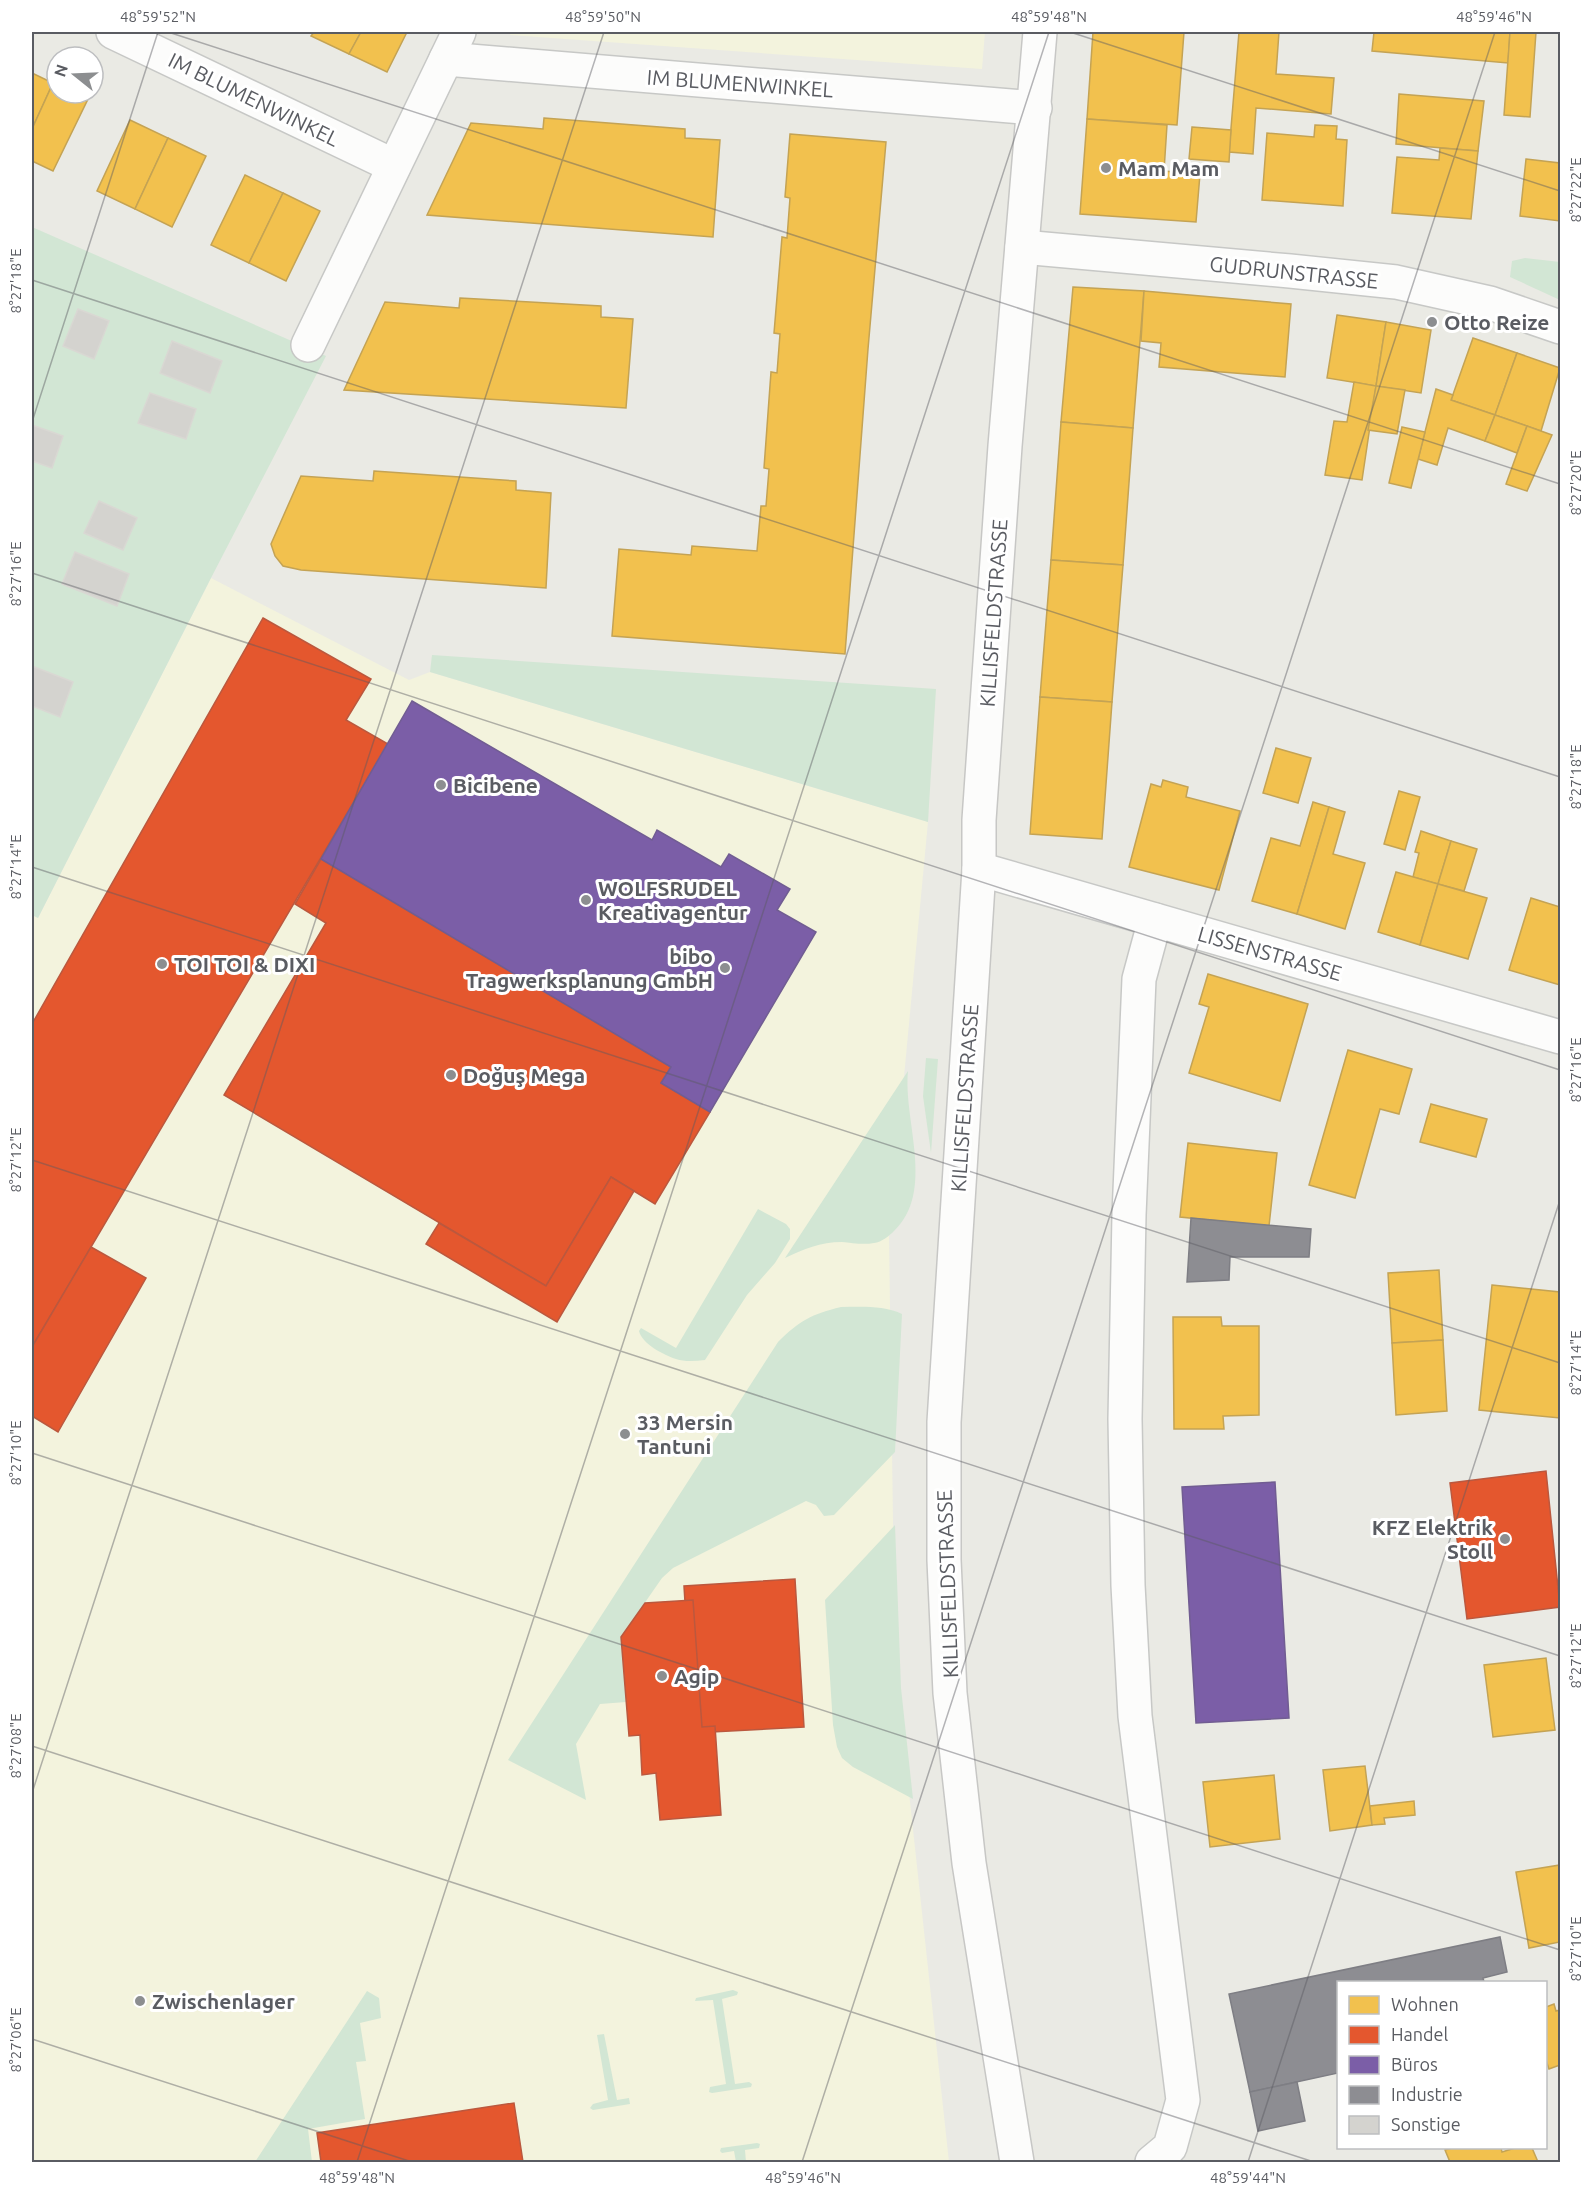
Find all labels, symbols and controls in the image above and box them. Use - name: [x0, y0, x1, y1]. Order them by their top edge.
- text: 48°59'52"N: [120, 8, 196, 25]
- text: 48°59'50"N: [565, 8, 641, 25]
- text: 48°59'48"N: [1011, 8, 1087, 25]
- text: 48°59'46"N: [1456, 8, 1532, 25]
- north arrow: [45, 45, 105, 105]
- street label: IM BLUMENWINKEL: [165, 47, 343, 151]
- text: N: [50, 62, 71, 79]
- street label: IM BLUMENWINKEL: [646, 65, 834, 102]
- place label: Mam Mam: [1118, 156, 1219, 180]
- text: 8°27'22"E: [1567, 157, 1584, 223]
- marker: Mam Mam: [1099, 161, 1113, 175]
- text: 8°27'18"E: [7, 248, 24, 314]
- street label: GUDRUNSTRASSE: [1208, 251, 1380, 293]
- place label: Otto Reize: [1444, 310, 1549, 334]
- marker: Otto Reize: [1425, 315, 1439, 329]
- text: 8°27'20"E: [1567, 450, 1584, 516]
- street label: KILLISFELDSTRASSE: [974, 518, 1012, 708]
- text: 8°27'16"E: [7, 541, 24, 607]
- text: 8°27'18"E: [1567, 744, 1584, 810]
- place label: Bicibene: [453, 773, 538, 797]
- marker: Bicibene: [434, 778, 448, 792]
- text: 8°27'14"E: [7, 834, 24, 900]
- place label: WOLFSRUDEL Kreativagentur: [598, 876, 748, 924]
- marker: WOLFSRUDEL Kreativagentur: [579, 893, 593, 907]
- street label: LISSENSTRASSE: [1195, 921, 1345, 985]
- place label: bibo Tragwerksplanung GmbH: [466, 944, 713, 992]
- place label: TOI TOI & DIXI: [174, 952, 315, 976]
- marker: TOI TOI & DIXI: [155, 957, 169, 971]
- marker: bibo Tragwerksplanung GmbH: [718, 961, 732, 975]
- street label: KILLISFELDSTRASSE: [945, 1003, 983, 1193]
- text: 8°27'16"E: [1567, 1037, 1584, 1103]
- place label: Doğuş Mega: [463, 1063, 585, 1087]
- marker: Doğuş Mega: [444, 1068, 458, 1082]
- text: 8°27'12"E: [7, 1127, 24, 1193]
- text: 8°27'14"E: [1567, 1330, 1584, 1396]
- place label: 33 Mersin Tantuni: [637, 1410, 733, 1458]
- text: 8°27'10"E: [7, 1420, 24, 1486]
- marker: 33 Mersin Tantuni: [618, 1427, 632, 1441]
- street label: KILLISFELDSTRASSE: [932, 1489, 962, 1679]
- place label: KFZ Elektrik Stoll: [1372, 1515, 1493, 1563]
- marker: KFZ Elektrik Stoll: [1498, 1532, 1512, 1546]
- text: 8°27'12"E: [1567, 1623, 1584, 1689]
- place label: Agip: [674, 1664, 719, 1688]
- marker: Agip: [655, 1669, 669, 1683]
- text: 8°27'08"E: [7, 1713, 24, 1779]
- text: 8°27'10"E: [1567, 1916, 1584, 1982]
- legend: [1337, 1981, 1547, 2149]
- place label: Zwischenlager: [152, 1989, 295, 2013]
- marker: Zwischenlager: [133, 1994, 147, 2008]
- text: Wohnen: [1391, 1994, 1459, 2014]
- text: 8°27'06"E: [7, 2007, 24, 2073]
- text: Handel: [1391, 2024, 1449, 2044]
- text: Büros: [1391, 2054, 1438, 2074]
- text: Industrie: [1391, 2084, 1463, 2104]
- text: Sonstige: [1391, 2114, 1461, 2134]
- text: 48°59'48"N: [319, 2169, 395, 2186]
- text: 48°59'46"N: [765, 2169, 841, 2186]
- text: 48°59'44"N: [1210, 2169, 1286, 2186]

